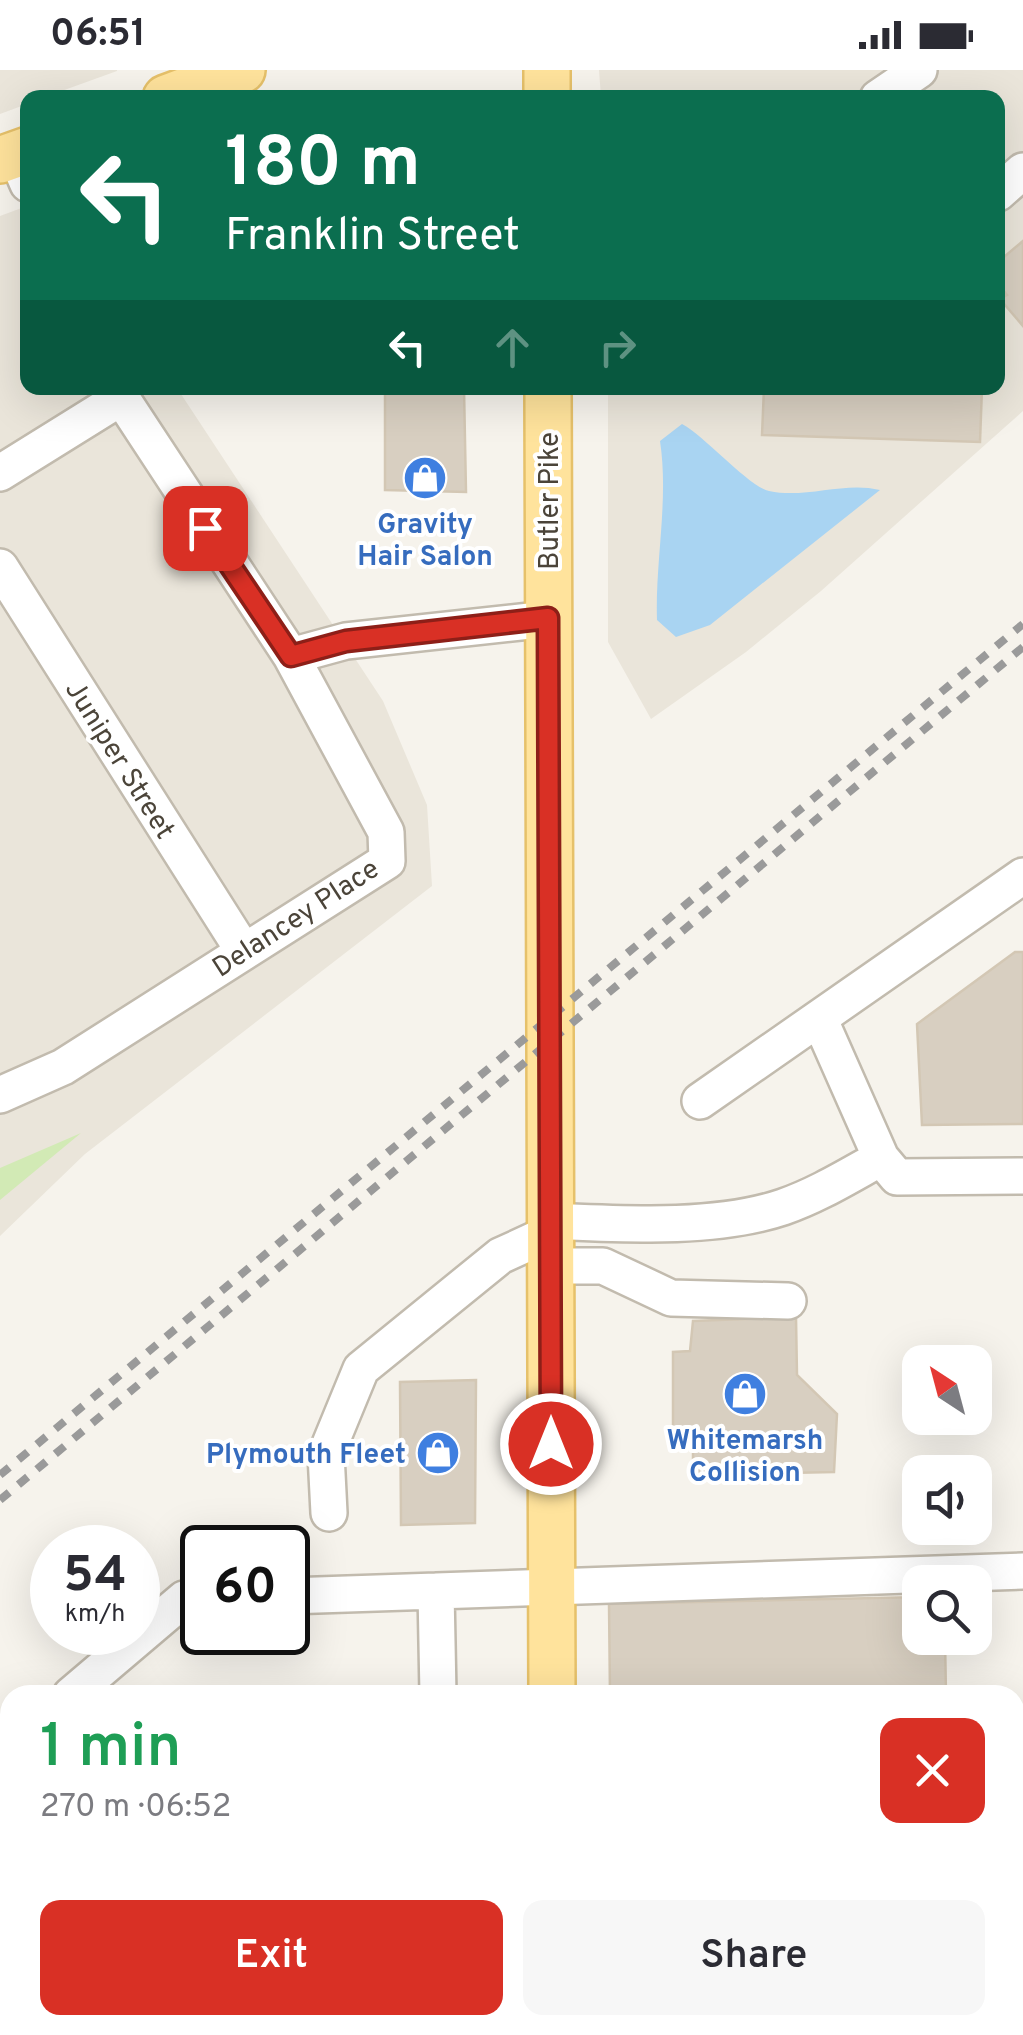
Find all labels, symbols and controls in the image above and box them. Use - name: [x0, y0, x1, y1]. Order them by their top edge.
- text: 06:51: [50, 11, 146, 60]
- text: 180 m: [225, 122, 421, 211]
- icon: left: [60, 130, 190, 260]
- text: Franklin Street: [225, 209, 520, 266]
- icon: left: [380, 320, 435, 375]
- icon: ahead: [485, 320, 540, 375]
- icon: right: [590, 320, 645, 375]
- street label: Butler Pike: [533, 432, 569, 570]
- shop icon: Gravity Hair Salon: [402, 455, 448, 501]
- pin: [163, 486, 248, 571]
- icon: arrive: [178, 501, 233, 556]
- place label: Gravity Hair Salon: [357, 508, 493, 576]
- street label: Juniper Street: [55, 675, 181, 847]
- street label: Delancey Place: [206, 852, 387, 987]
- north arrow: [902, 1345, 992, 1435]
- map controls: [902, 1345, 992, 1655]
- shop icon: Whitemarsh Collision: [722, 1371, 768, 1417]
- position arrow: [499, 1392, 603, 1496]
- place label: Whitemarsh Collision: [667, 1424, 823, 1492]
- shop icon: Plymouth Fleet: [415, 1430, 461, 1476]
- place label: Plymouth Fleet: [206, 1438, 406, 1474]
- button: sound: [902, 1455, 992, 1545]
- speed limit sign: 60: [180, 1525, 310, 1655]
- text: 54: [63, 1546, 127, 1609]
- button: search: [902, 1565, 992, 1655]
- text: km/h: [65, 1599, 125, 1631]
- text: 1 min: [40, 1712, 181, 1788]
- button: close: [880, 1718, 985, 1823]
- text: 270 m · 06:52: [40, 1788, 231, 1828]
- button: Exit: [40, 1900, 503, 2015]
- button: Share: [523, 1900, 985, 2015]

